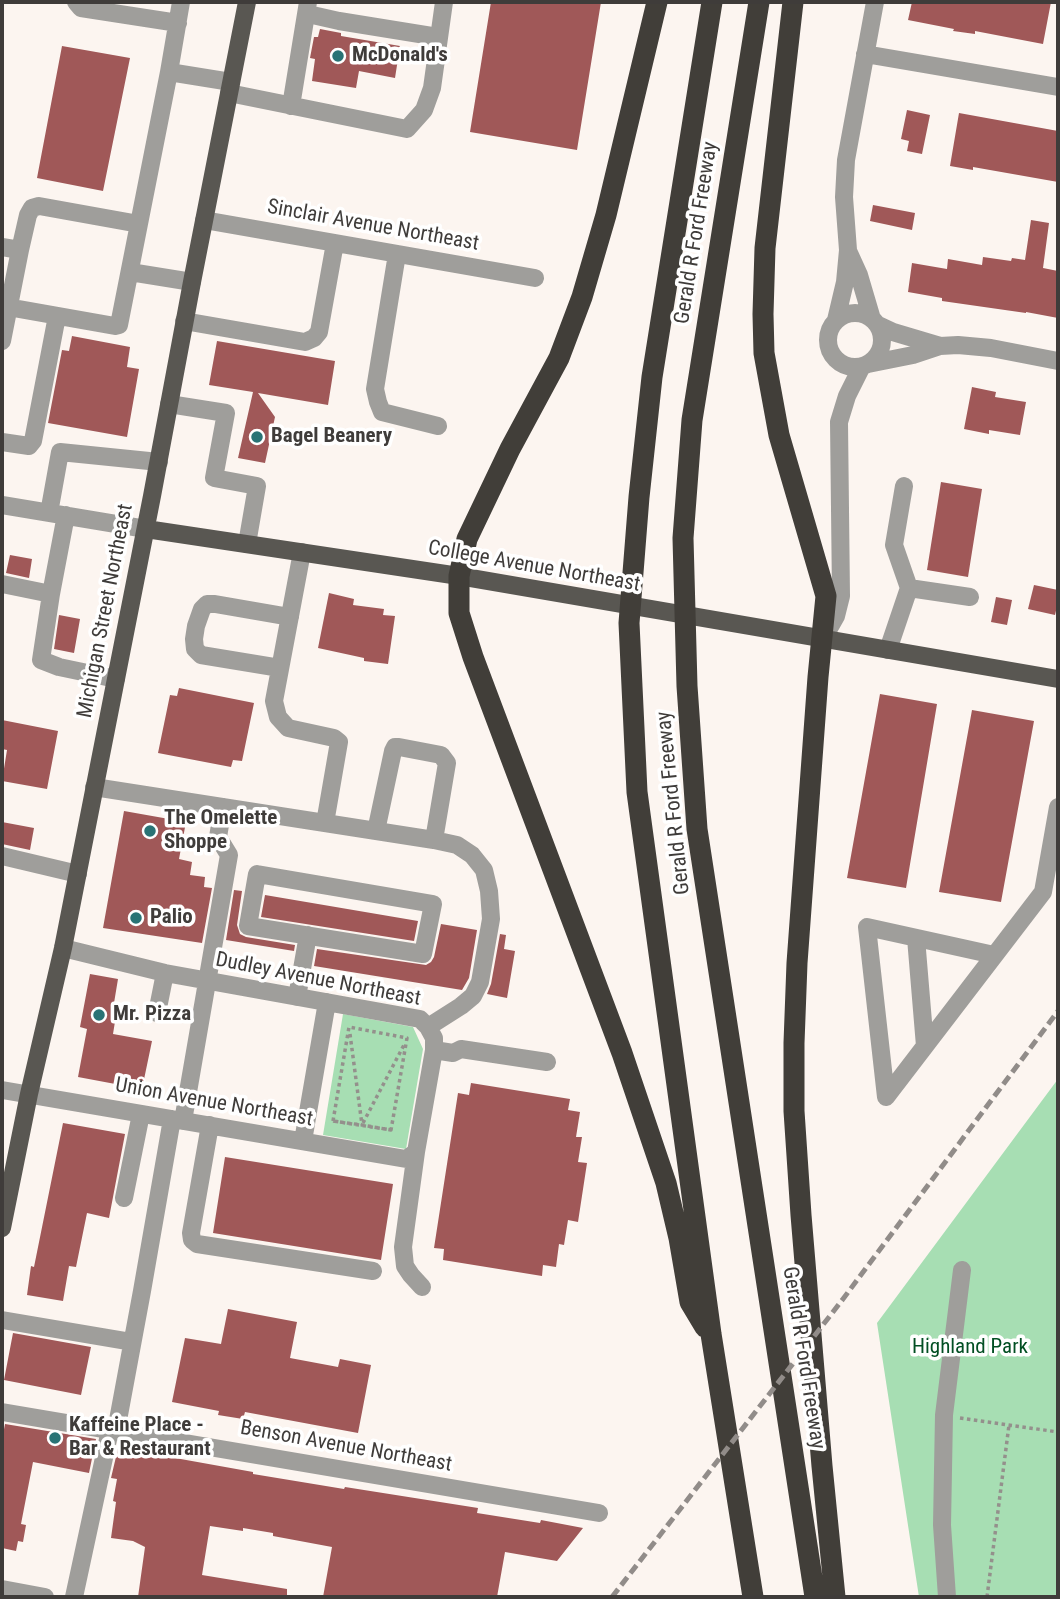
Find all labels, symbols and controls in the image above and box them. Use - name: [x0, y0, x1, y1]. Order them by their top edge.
- place label: McDonald's: [352, 43, 448, 69]
- marker: McDonald's: [330, 48, 346, 64]
- street label: Gerald R Ford Freeway: [670, 140, 724, 326]
- street label: Sinclair Avenue Northeast: [265, 195, 481, 257]
- place label: Bagel Beanery: [271, 424, 392, 450]
- marker: Bagel Beanery: [249, 429, 265, 445]
- street label: Michigan Street Northeast: [73, 502, 139, 720]
- street label: College Avenue Northeast: [426, 536, 642, 598]
- street label: Gerald R Ford Freeway: [652, 710, 696, 896]
- place label: The Omelette Shoppe: [164, 806, 277, 856]
- marker: The Omelette Shoppe: [142, 823, 158, 839]
- place label: Palio: [150, 905, 193, 931]
- marker: Palio: [128, 910, 144, 926]
- street label: Dudley Avenue Northeast: [213, 948, 423, 1012]
- place label: Mr. Pizza: [113, 1002, 191, 1028]
- marker: Mr. Pizza: [91, 1007, 107, 1023]
- street label: Union Avenue Northeast: [113, 1073, 315, 1133]
- street label: Gerald R Ford Freeway: [776, 1265, 830, 1451]
- park label: Highland Park: [912, 1335, 1028, 1361]
- place label: Kaffeine Place - Bar & Restaurant: [69, 1413, 211, 1463]
- street label: Benson Avenue Northeast: [238, 1416, 454, 1478]
- marker: Kaffeine Place - Bar & Restaurant: [47, 1430, 63, 1446]

